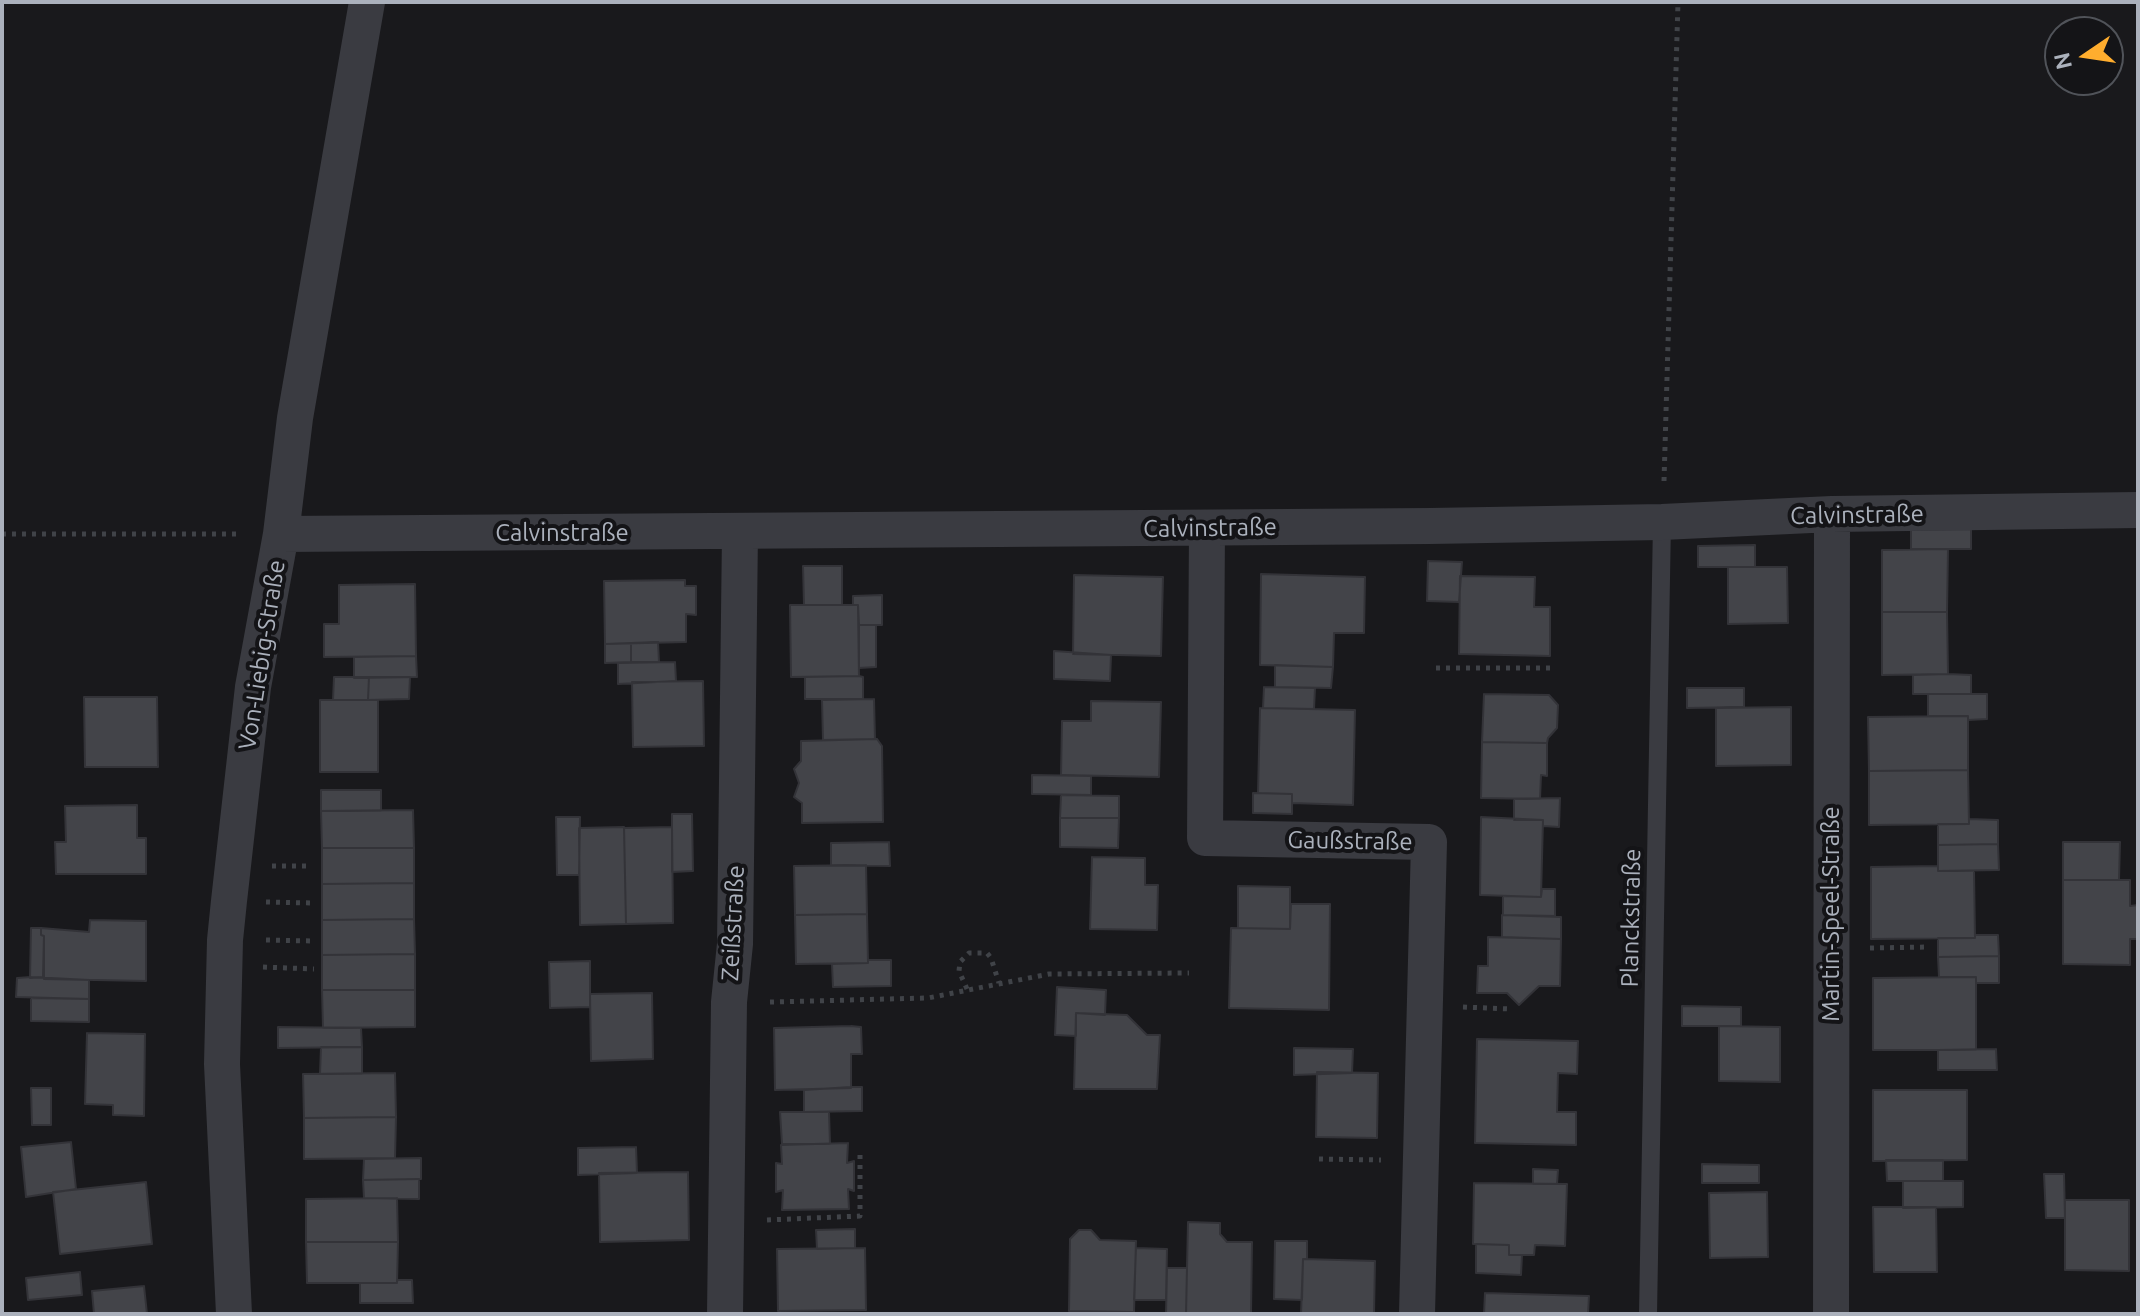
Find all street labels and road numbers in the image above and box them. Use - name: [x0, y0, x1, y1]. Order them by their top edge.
- street label: Calvinstraße: [1790, 499, 1924, 531]
- street label: Calvinstraße: [1143, 512, 1277, 544]
- street label: Calvinstraße: [495, 519, 629, 547]
- street label: Von-Liebig-Straße: [233, 558, 291, 752]
- street label: Martin-Speel-Straße: [1817, 806, 1845, 1022]
- street label: Gaußstraße: [1287, 826, 1413, 856]
- street label: Planckstraße: [1615, 848, 1647, 988]
- street label: Zeißstraße: [716, 864, 750, 982]

